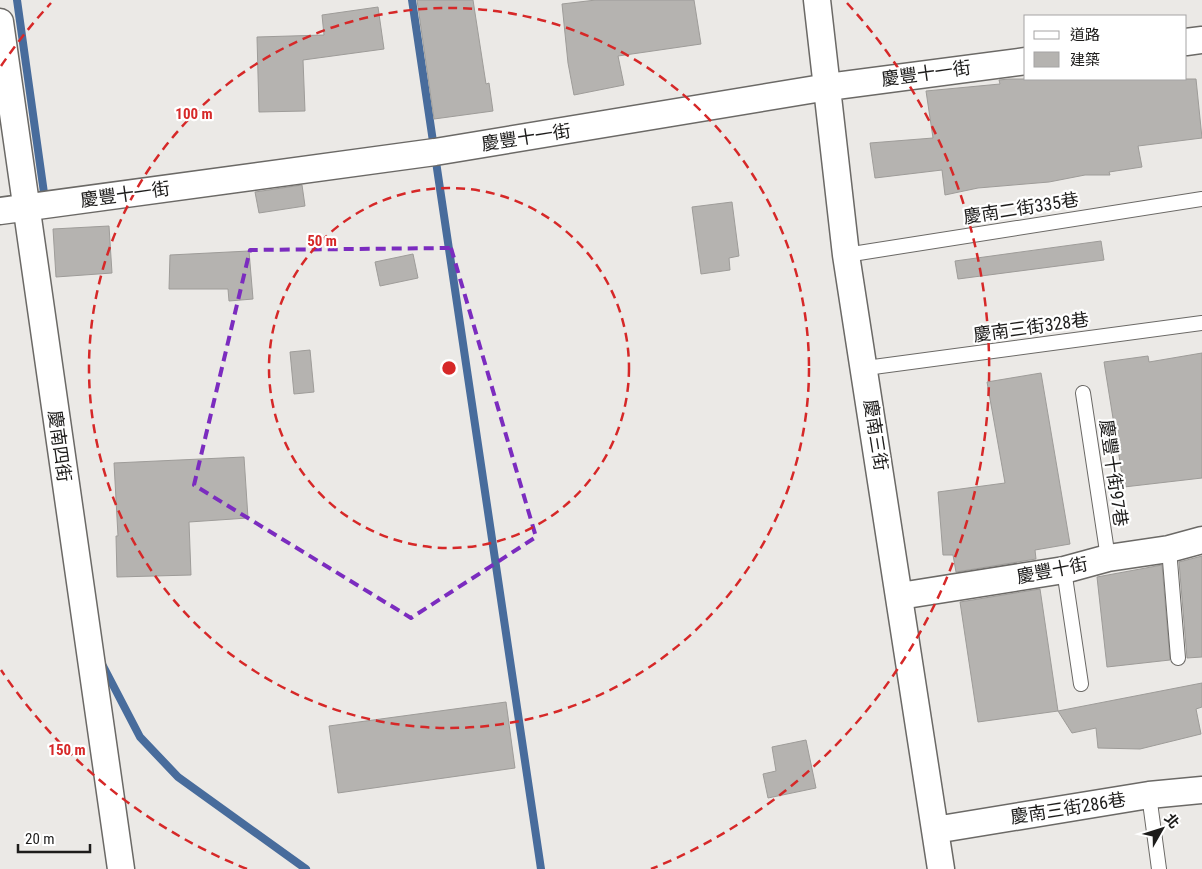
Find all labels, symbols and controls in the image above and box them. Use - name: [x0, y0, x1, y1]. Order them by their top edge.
- legend: [1024, 15, 1187, 80]
- text: 道路: [1070, 26, 1100, 44]
- text: 建築: [1070, 51, 1100, 69]
- street label: 慶豐十一街: [880, 56, 972, 90]
- text: 100 m: [175, 105, 213, 123]
- street label: 慶豐十一街: [480, 120, 572, 154]
- street label: 慶豐十一街: [79, 177, 171, 211]
- street label: 慶南二街335巷: [962, 189, 1080, 227]
- text: 50 m: [307, 232, 337, 250]
- street label: 慶南三街328巷: [972, 308, 1090, 346]
- centre of rings: [440, 359, 458, 377]
- street label: 慶南三街: [860, 398, 892, 472]
- street label: 慶南四街: [45, 409, 75, 483]
- street label: 慶豐十街97巷: [1096, 418, 1132, 528]
- street label: 慶豐十街: [1015, 553, 1089, 587]
- text: 150 m: [48, 741, 86, 759]
- street label: 慶南三街286巷: [1009, 789, 1127, 827]
- north arrow: [1137, 804, 1187, 854]
- text: 北: [1161, 810, 1183, 831]
- scale bar: [18, 822, 90, 854]
- text: 20 m: [25, 830, 55, 848]

